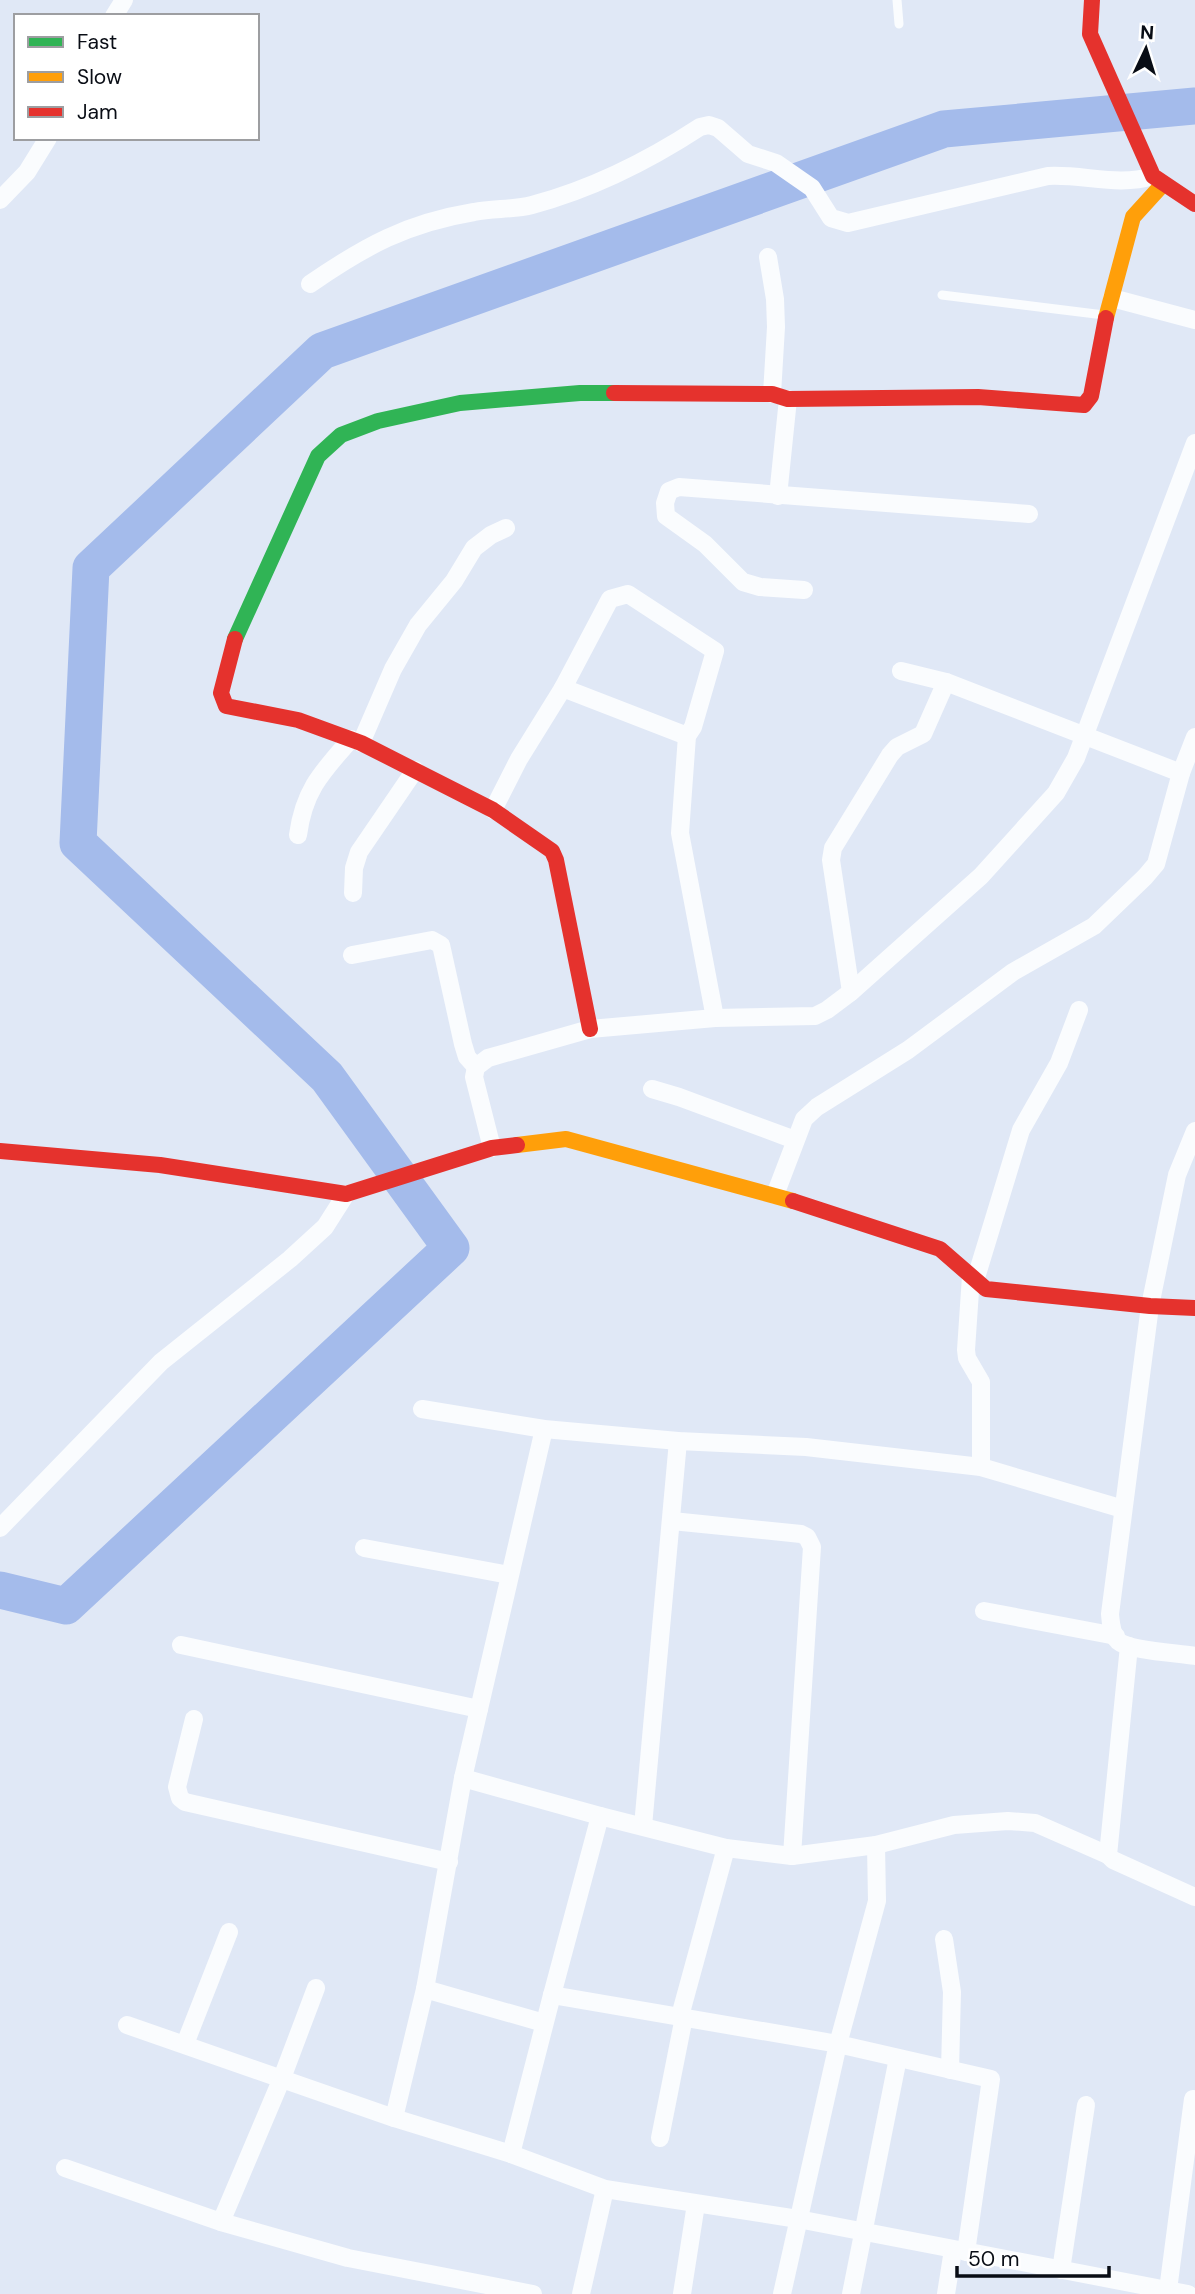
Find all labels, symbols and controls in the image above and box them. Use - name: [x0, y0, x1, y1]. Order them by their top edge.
- legend: [14, 14, 259, 140]
- north arrow: [1111, 14, 1181, 84]
- text: N: [1139, 20, 1155, 45]
- text: Fast: [77, 28, 117, 56]
- text: Slow: [77, 63, 122, 91]
- text: Jam: [77, 98, 118, 126]
- scale bar: [957, 2234, 1109, 2278]
- text: 50 m: [968, 2245, 1019, 2273]

